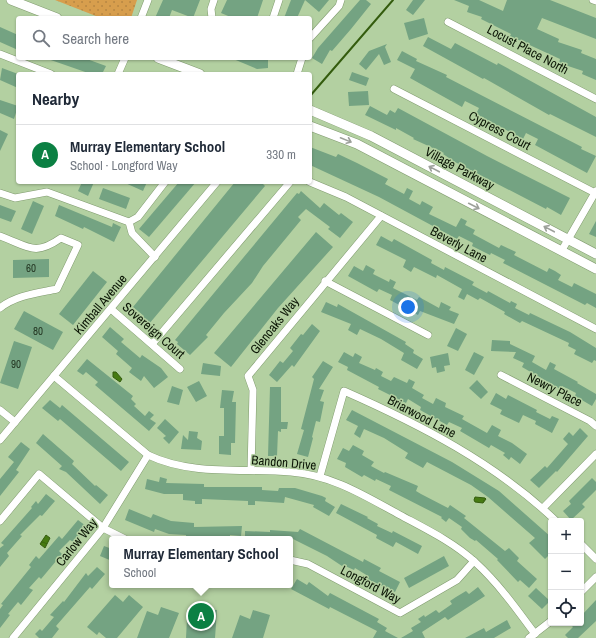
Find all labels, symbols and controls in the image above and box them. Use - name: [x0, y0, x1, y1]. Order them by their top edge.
- search box: [16, 16, 312, 60]
- street label: Locust Place North: [484, 21, 572, 78]
- icon: search: [30, 27, 52, 49]
- text: Search here: [62, 28, 129, 49]
- text: Nearby: [32, 87, 79, 110]
- street label: Cypress Court: [466, 107, 534, 154]
- text: Murray Elementary School: [70, 136, 225, 157]
- one-way arrow: [340, 137, 352, 145]
- street label: Village Parkway: [422, 143, 498, 194]
- text: A: [41, 146, 49, 163]
- text: 330 m: [266, 146, 296, 163]
- text: School · Longford Way: [70, 157, 177, 174]
- one-way arrow: [428, 165, 440, 172]
- one-way arrow: [468, 202, 480, 210]
- street label: Beverly Lane: [427, 222, 490, 267]
- one-way arrow: [543, 225, 555, 233]
- house number: 60: [26, 261, 36, 275]
- street label: Kimball Avenue: [70, 271, 131, 338]
- street label: Glenoaks Way: [246, 293, 303, 357]
- your location: [398, 297, 418, 317]
- street label: Sovereign Court: [119, 298, 189, 362]
- house number: 80: [33, 324, 43, 338]
- house number: 90: [11, 357, 21, 371]
- street label: Newry Place: [524, 368, 585, 411]
- street label: Briarwood Lane: [385, 391, 459, 442]
- street label: Bandon Drive: [251, 451, 317, 474]
- street label: Carlow Way: [52, 514, 101, 570]
- map controls: [548, 518, 584, 626]
- button: +: [548, 518, 584, 554]
- popup: [109, 536, 293, 588]
- text: Murray Elementary School: [123, 543, 279, 564]
- button: −: [548, 554, 584, 590]
- street label: Longford Way: [338, 561, 404, 608]
- text: School: [123, 564, 156, 581]
- button: locate: [548, 590, 584, 626]
- pin: A: [188, 601, 214, 631]

